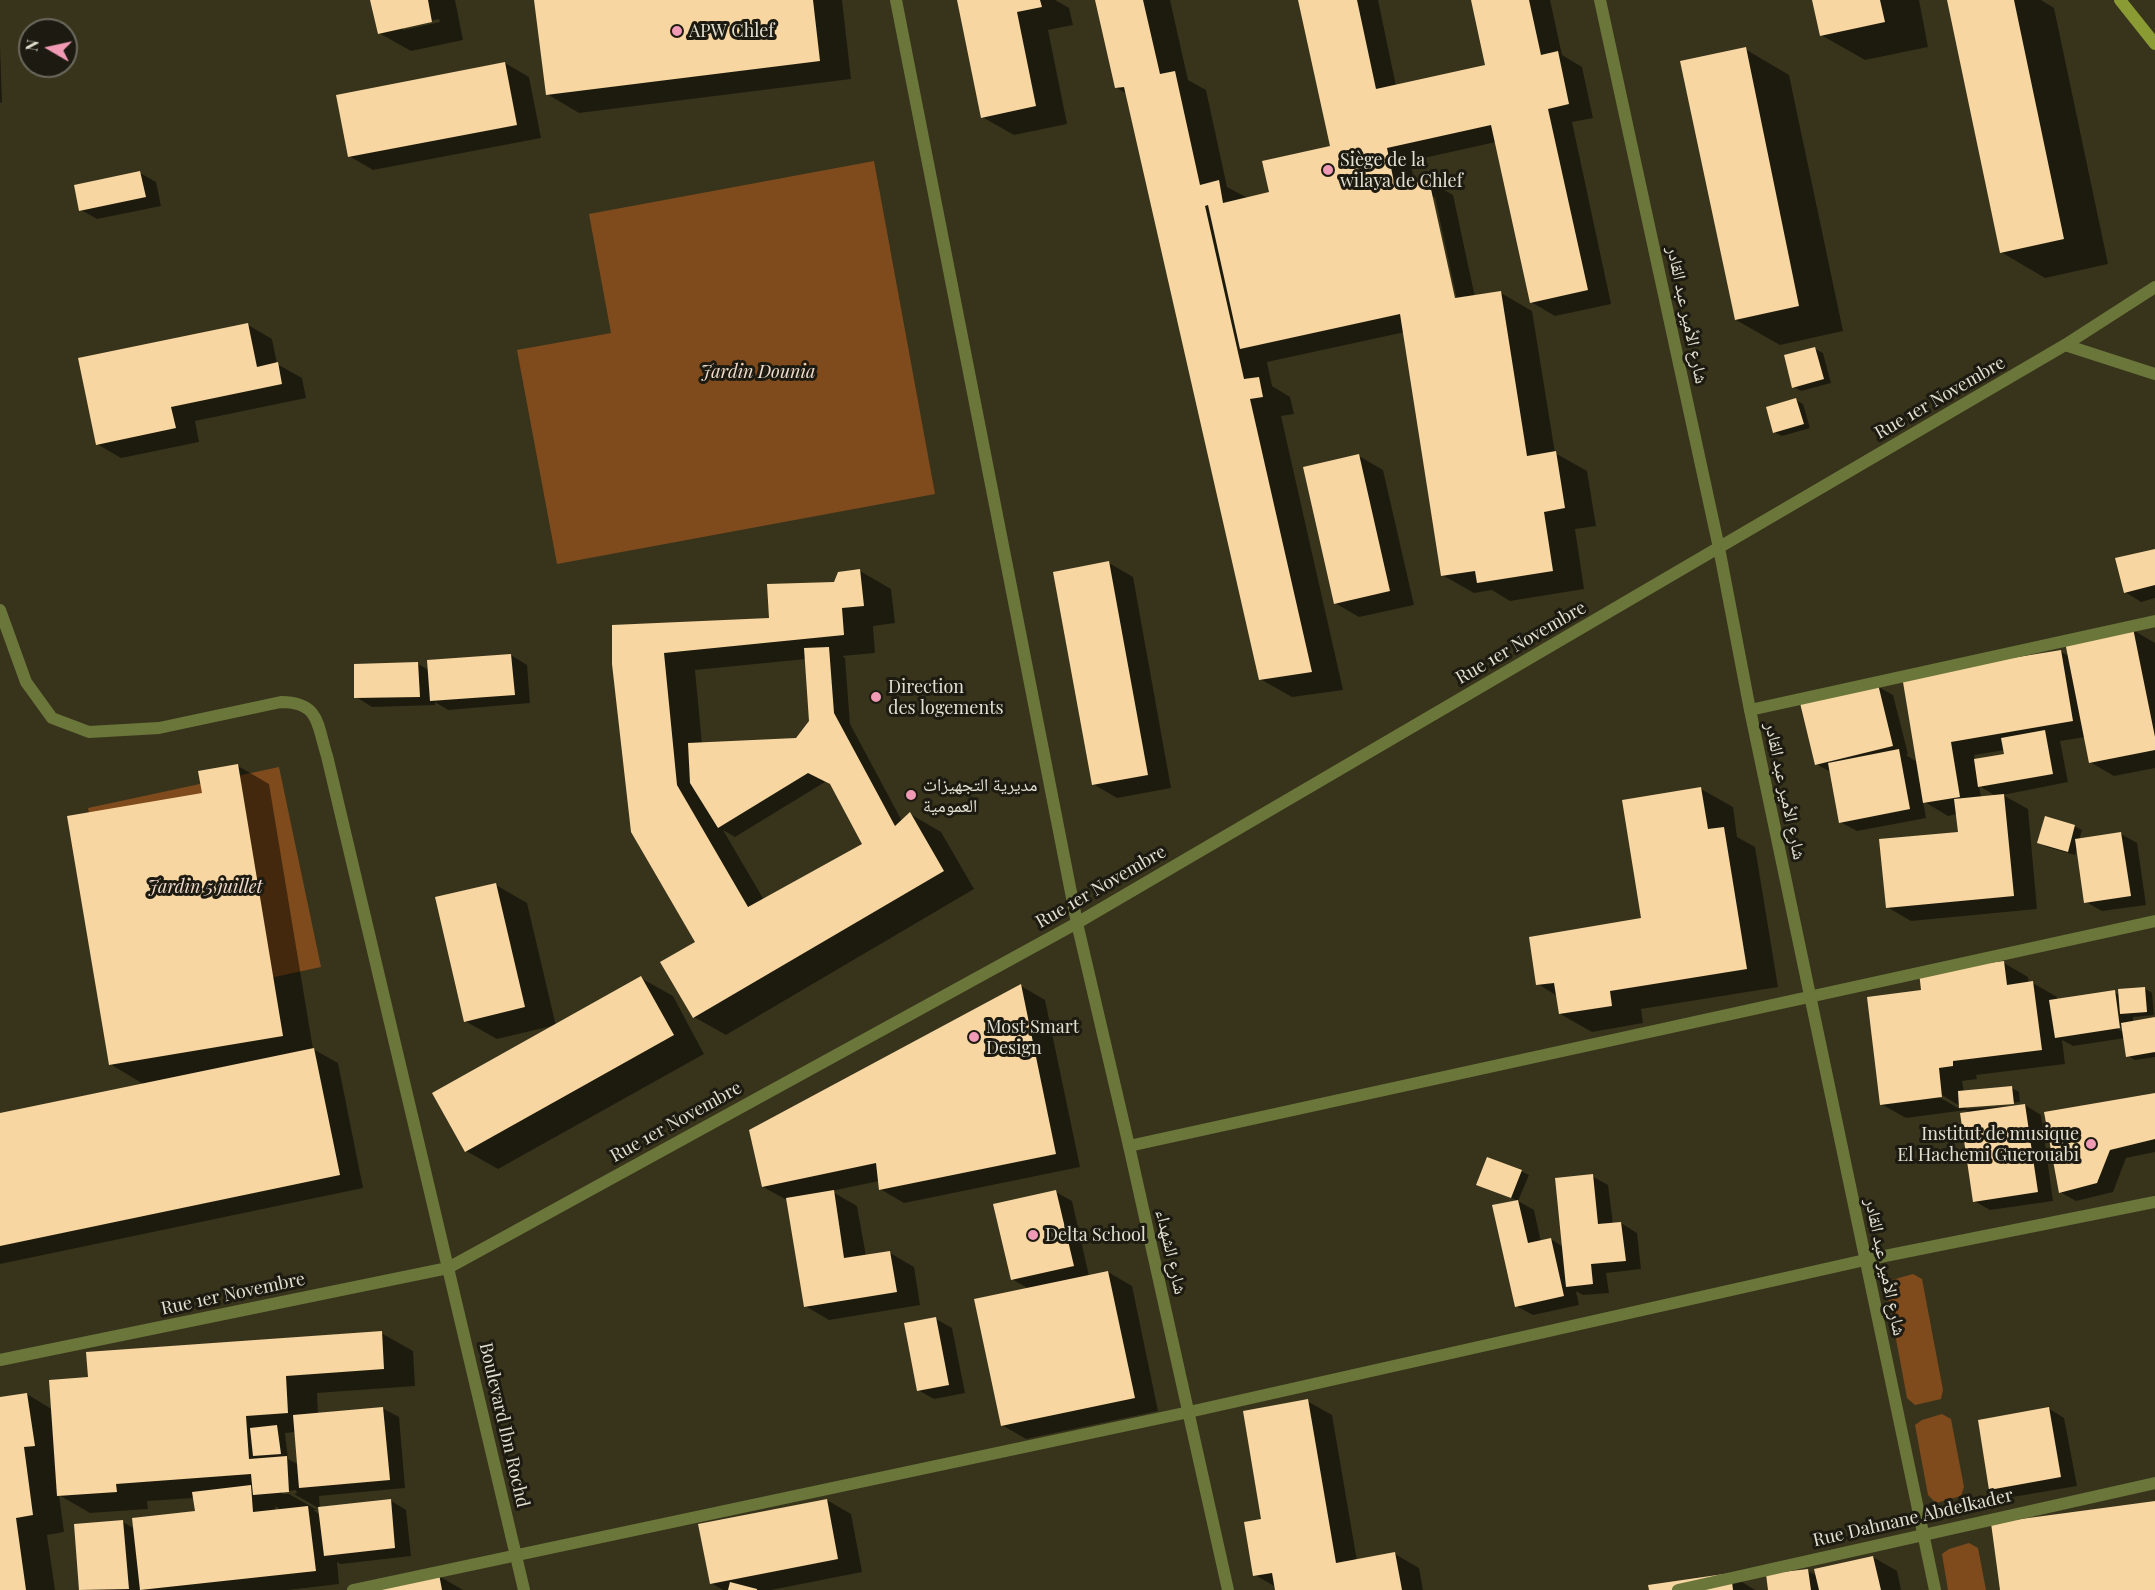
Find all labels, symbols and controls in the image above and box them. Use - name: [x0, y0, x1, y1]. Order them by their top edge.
- north arrow: [18, 18, 78, 78]
- place label: APW Chlef: [689, 20, 774, 42]
- marker: APW Chlef: [670, 24, 684, 38]
- text: N: [20, 38, 43, 53]
- place label: Siège de la wilaya de Chlef: [1340, 149, 1463, 192]
- marker: Siège de la wilaya de Chlef: [1321, 163, 1335, 177]
- street label: شارع الأمير عبد القادر: [1662, 244, 1712, 386]
- street label: Rue 1er Novembre: [1871, 352, 2009, 444]
- park label: Jardin Dounia: [701, 361, 815, 383]
- street label: Rue 1er Novembre: [1452, 597, 1590, 689]
- place label: Direction des logements: [888, 676, 1004, 718]
- marker: Direction des logements: [869, 690, 883, 704]
- street label: شارع الأمير عبد القادر: [1760, 720, 1810, 862]
- place label: مديرية التجهيزات العمومية: [923, 774, 1037, 816]
- marker: مديرية التجهيزات العمومية: [904, 788, 918, 802]
- street label: Rue 1er Novembre: [1032, 841, 1170, 933]
- park label: Jardin 5 juillet: [148, 876, 262, 898]
- place label: Most Smart Design: [986, 1016, 1079, 1058]
- marker: Most Smart Design: [967, 1030, 981, 1044]
- street label: Rue 1er Novembre: [607, 1077, 745, 1167]
- place label: Institut de musique El Hachemi Guerouabi: [1897, 1123, 2079, 1166]
- marker: Institut de musique El Hachemi Guerouabi: [2084, 1137, 2098, 1151]
- street label: شارع الأمير عبد القادر: [1860, 1196, 1910, 1338]
- street label: شارع الشهداء: [1151, 1208, 1191, 1296]
- place label: Delta School: [1045, 1224, 1146, 1246]
- marker: Delta School: [1026, 1228, 1040, 1242]
- street label: Rue 1er Novembre: [159, 1268, 307, 1320]
- street label: Boulevard Ibn Rochd: [475, 1340, 533, 1510]
- street label: Rue Dahnane Abdelkader: [1811, 1484, 2015, 1552]

